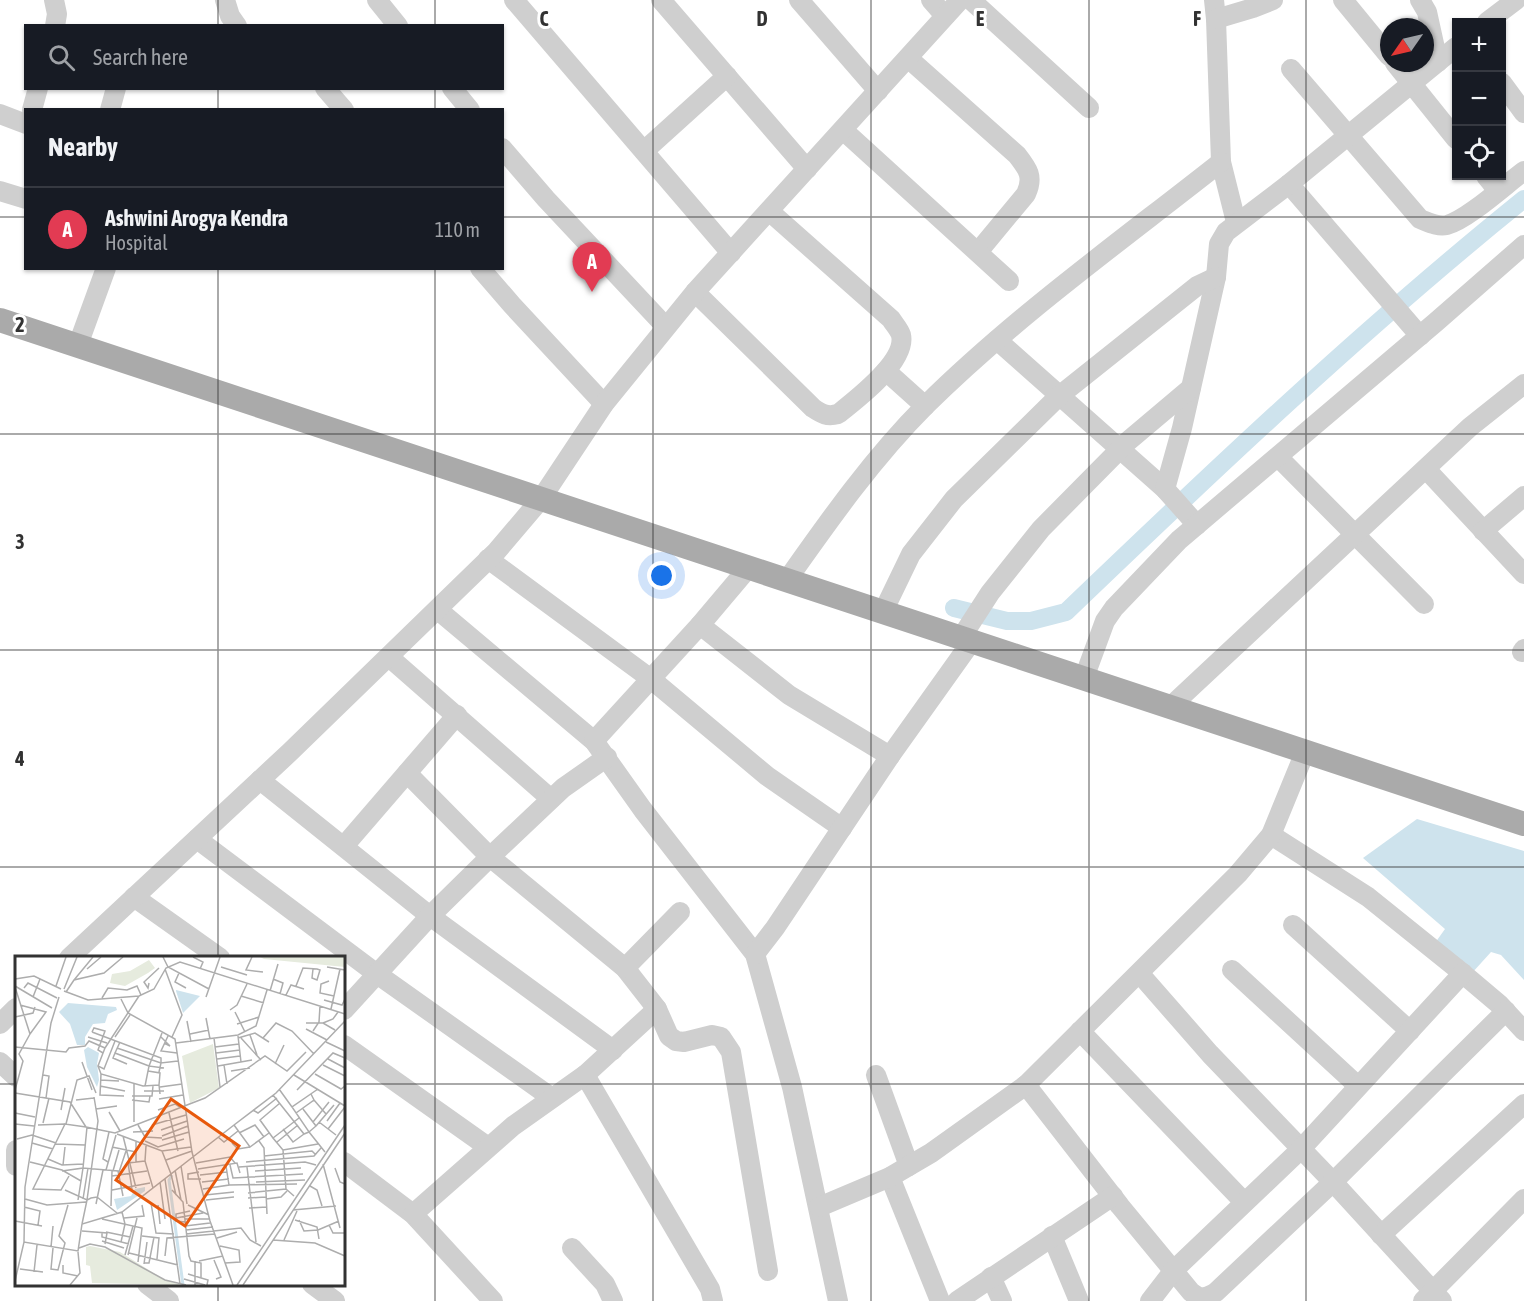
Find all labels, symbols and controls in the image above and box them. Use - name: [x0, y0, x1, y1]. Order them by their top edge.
- text: C: [540, 7, 549, 30]
- text: D: [756, 7, 768, 30]
- text: E: [976, 7, 985, 30]
- text: F: [1193, 7, 1201, 30]
- north arrow: [1380, 18, 1434, 72]
- map controls: [1452, 18, 1506, 180]
- button: +: [1452, 18, 1506, 72]
- search box: [24, 24, 504, 90]
- icon: search: [45, 41, 78, 74]
- text: Search here: [93, 44, 188, 70]
- button: −: [1452, 72, 1506, 126]
- button: locate: [1452, 126, 1506, 180]
- text: Nearby: [48, 132, 118, 162]
- text: Ashwini Arogya Kendra: [105, 205, 288, 231]
- text: A: [63, 218, 72, 241]
- text: 110 m: [435, 218, 480, 241]
- text: Hospital: [105, 231, 168, 254]
- pin: A: [572, 242, 612, 292]
- text: 2: [15, 313, 25, 336]
- text: 3: [15, 530, 25, 553]
- your location: [647, 561, 676, 590]
- text: 4: [14, 747, 25, 770]
- inset map: [15, 956, 345, 1286]

